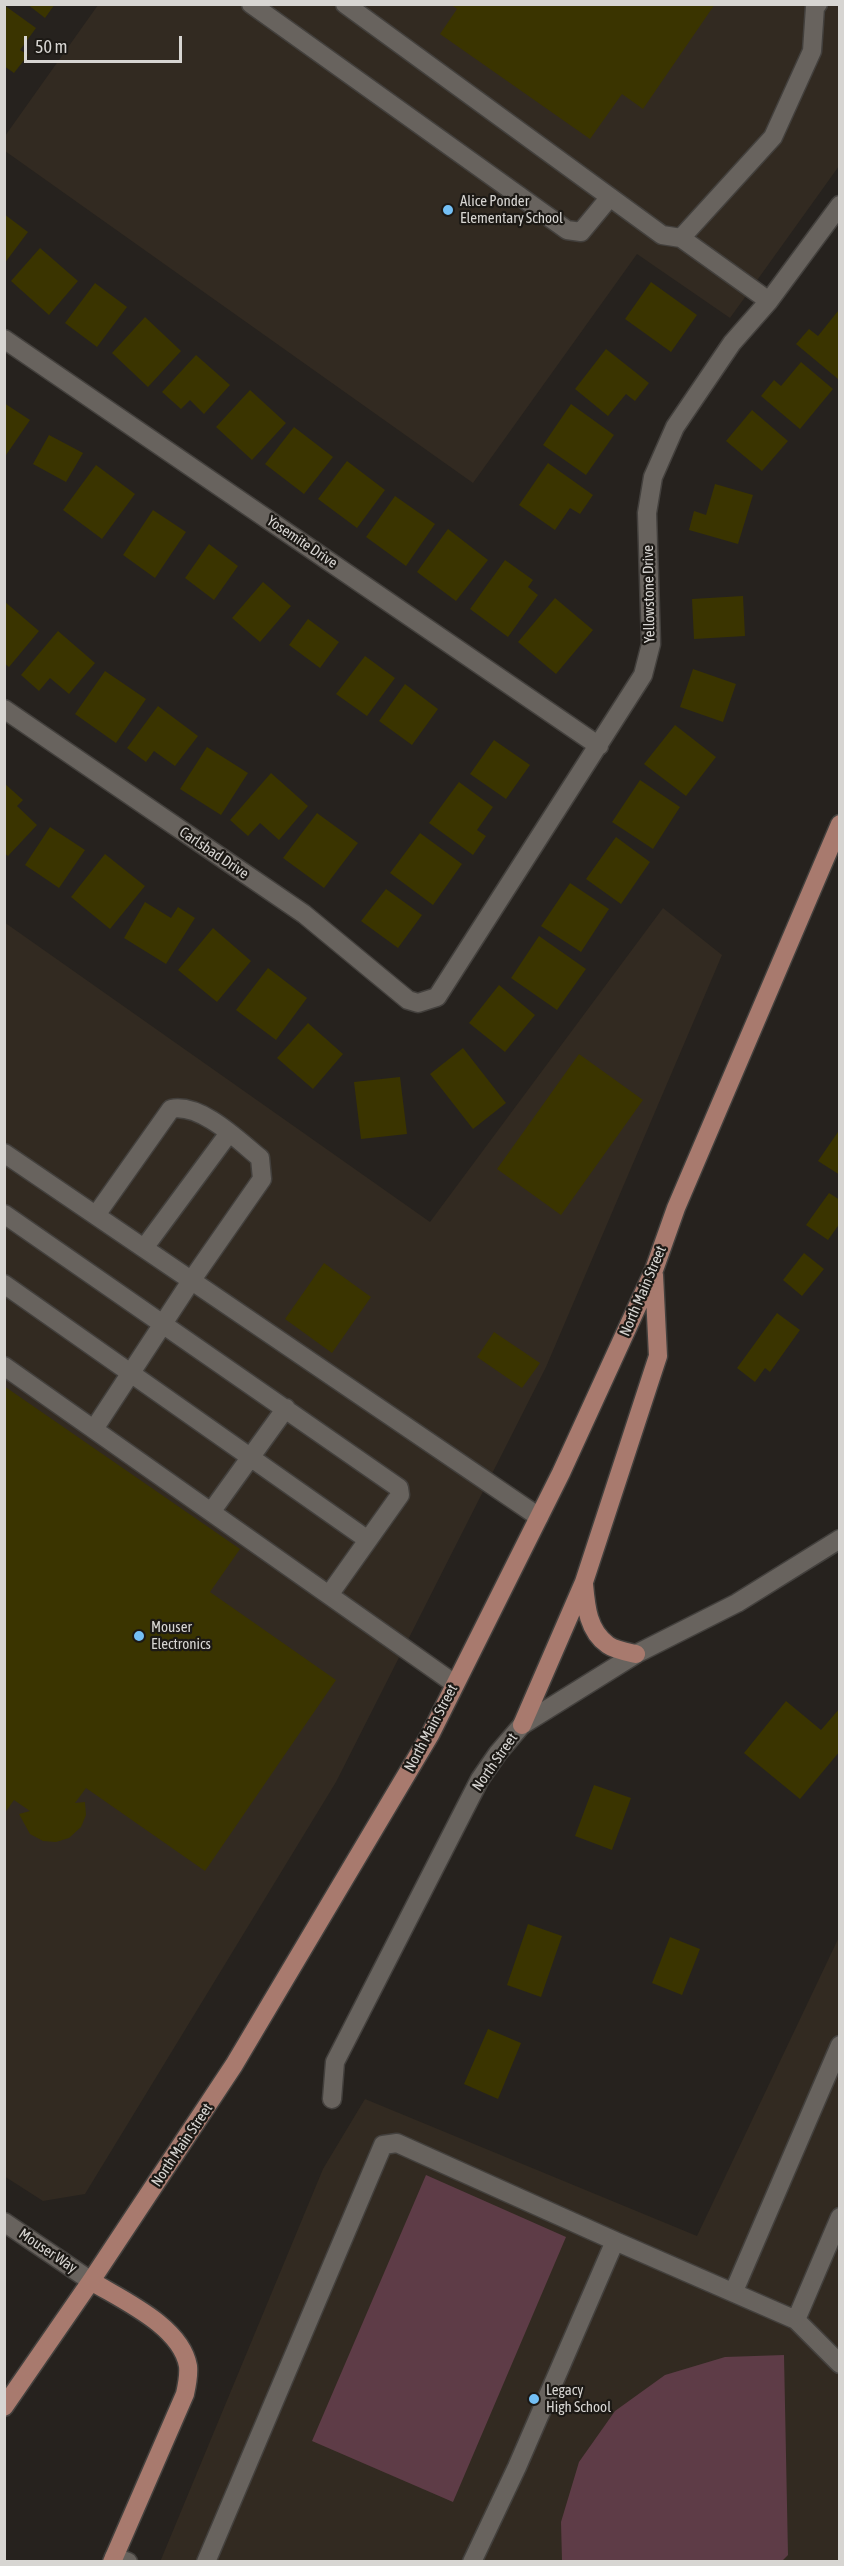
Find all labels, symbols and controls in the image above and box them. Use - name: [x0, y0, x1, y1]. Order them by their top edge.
- scale bar: [27, 24, 184, 62]
- text: 50 m: [35, 36, 67, 57]
- place label: Alice Ponder Elementary School: [460, 192, 563, 227]
- marker: Alice Ponder Elementary School: [441, 203, 455, 217]
- street label: Yosemite Drive: [263, 512, 341, 572]
- street label: Yellowstone Drive: [639, 545, 659, 643]
- street label: Carlsbad Drive: [176, 823, 252, 883]
- street label: North Main Street: [616, 1243, 670, 1339]
- place label: Mouser Electronics: [151, 1618, 211, 1653]
- marker: Mouser Electronics: [132, 1629, 146, 1643]
- street label: North Main Street: [400, 1681, 462, 1775]
- street label: North Street: [468, 1730, 522, 1794]
- street label: North Main Street: [148, 2100, 216, 2190]
- street label: Mouser Way: [15, 2225, 81, 2277]
- place label: Legacy High School: [546, 2381, 611, 2416]
- marker: Legacy High School: [527, 2392, 541, 2406]

